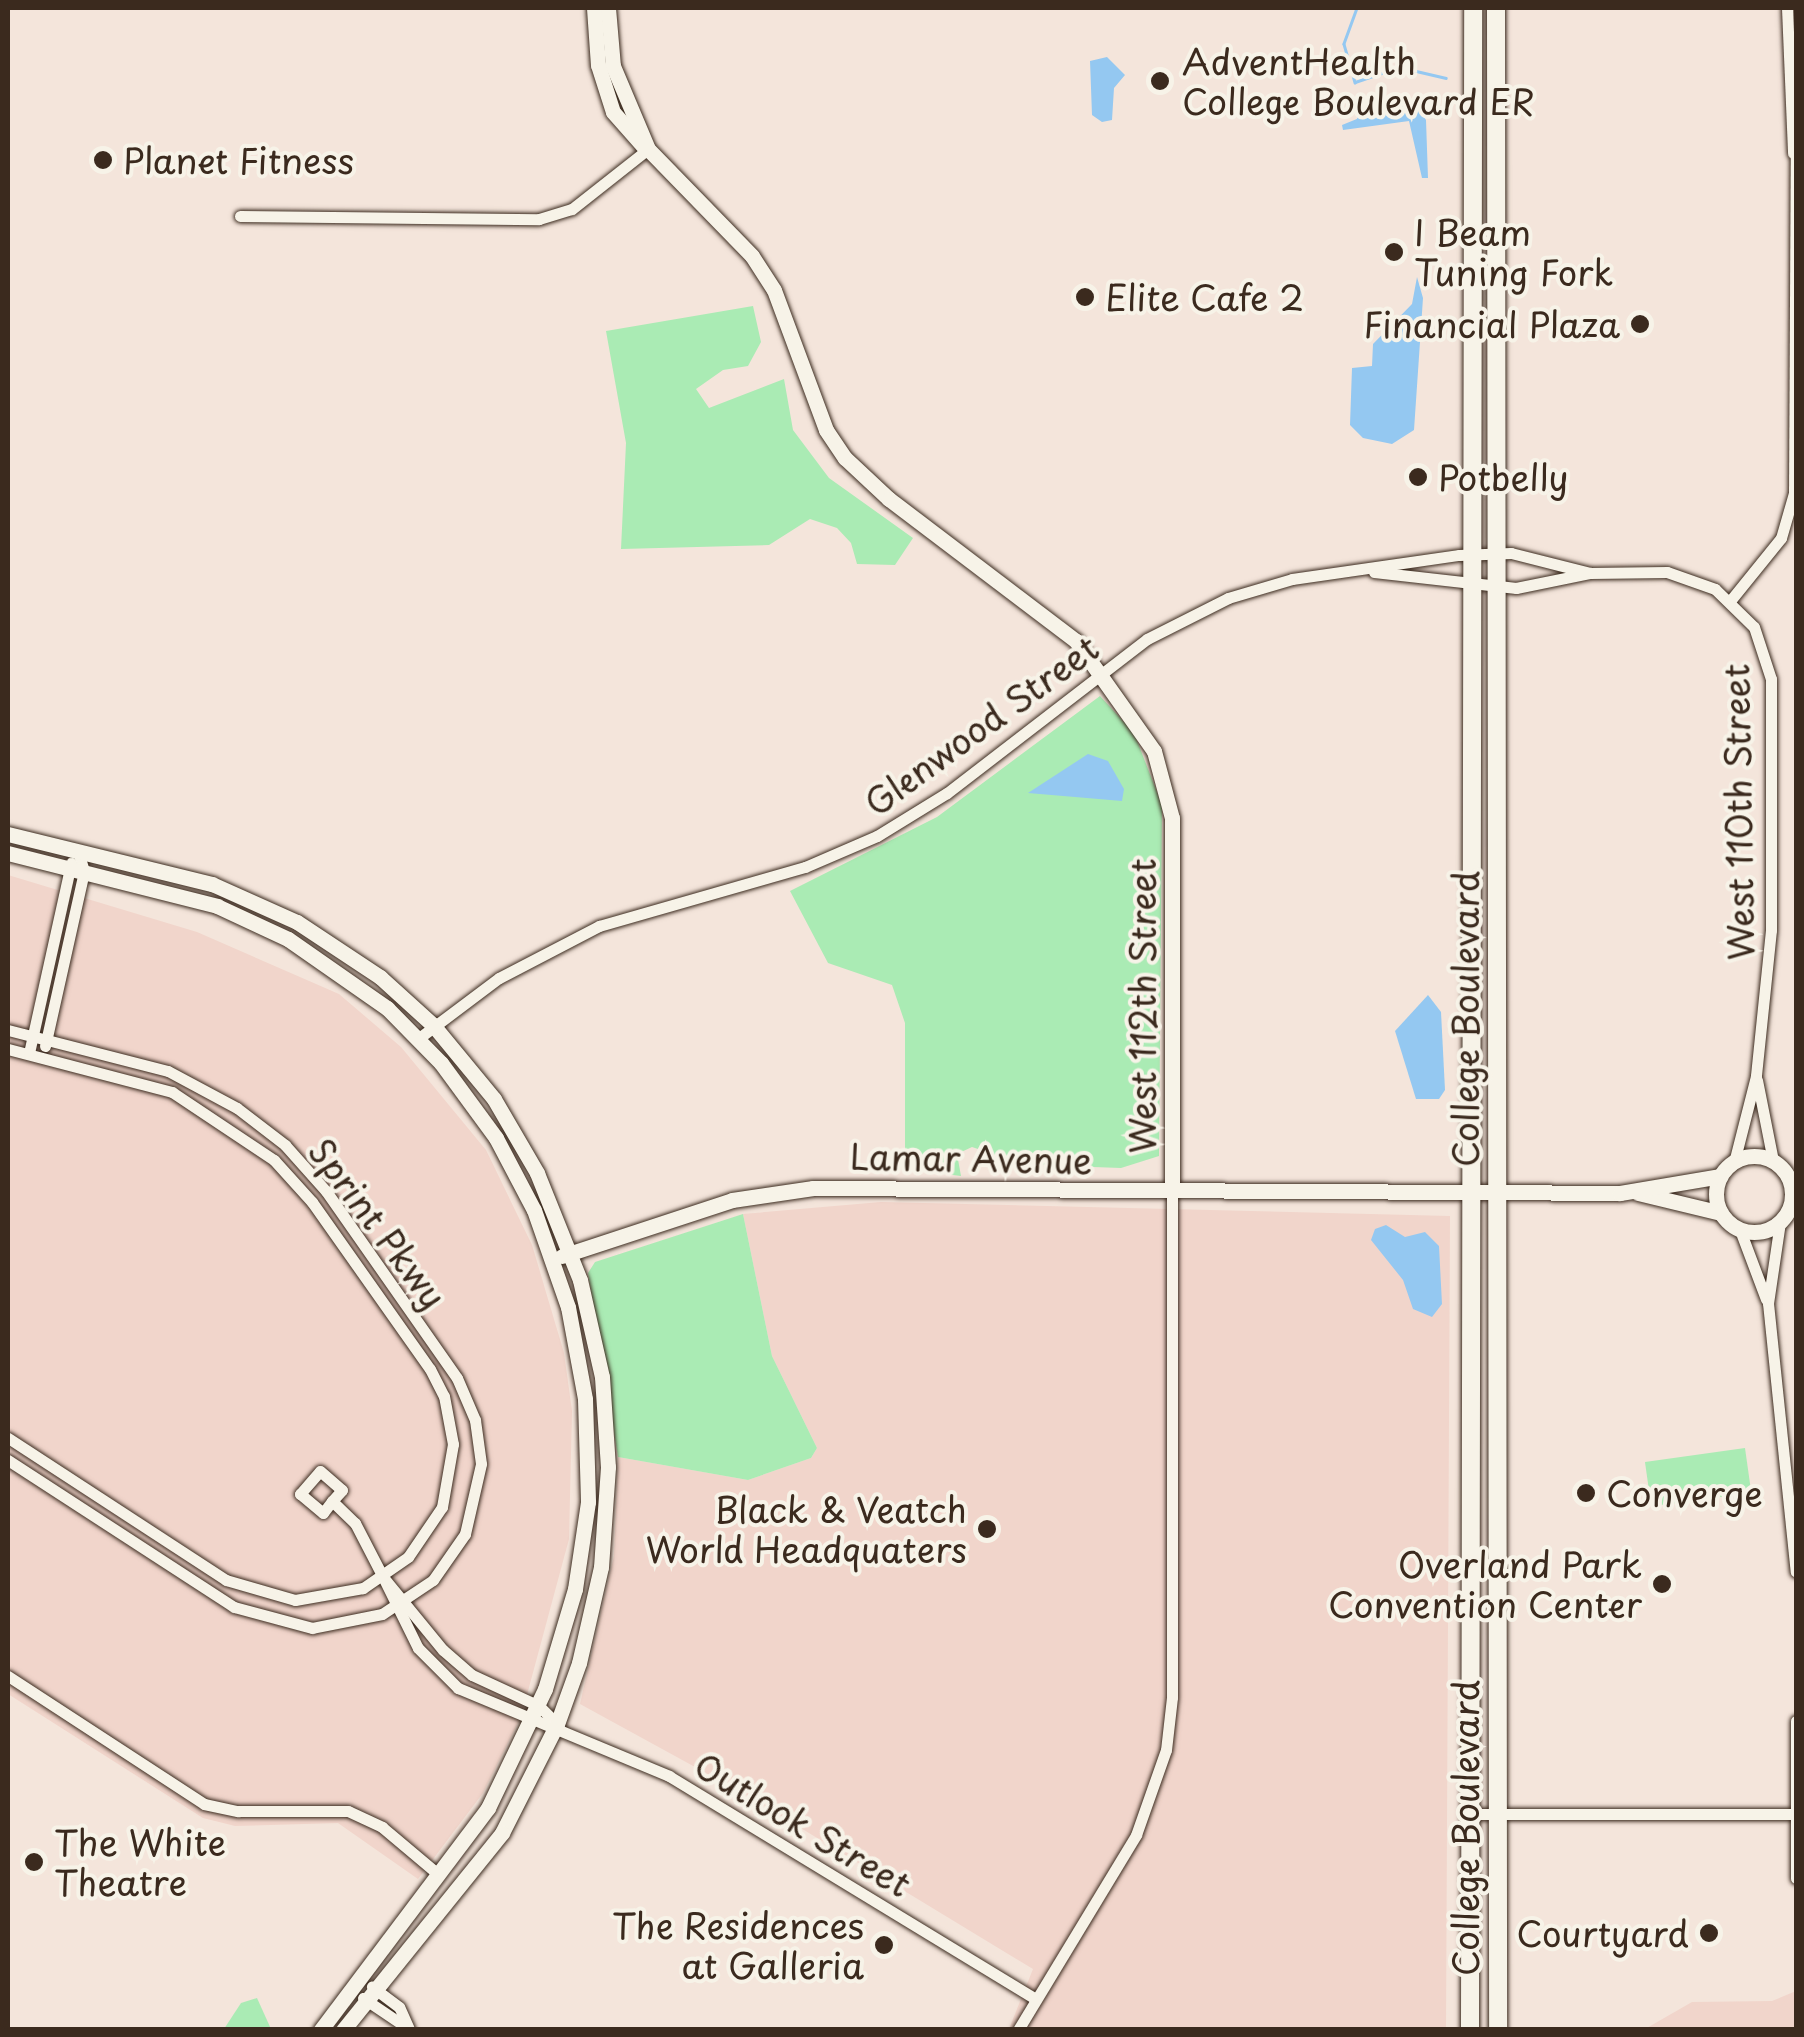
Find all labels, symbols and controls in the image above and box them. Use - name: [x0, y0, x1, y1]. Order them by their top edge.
- place label: AdventHealth College Boulevard ER: [1182, 40, 1540, 122]
- marker: AdventHealth College Boulevard ER: [1147, 68, 1173, 94]
- place label: Planet Fitness: [123, 139, 356, 181]
- marker: Planet Fitness: [92, 149, 114, 171]
- place label: I Beam Tuning Fork: [1414, 211, 1613, 293]
- marker: I Beam Tuning Fork: [1383, 241, 1405, 263]
- place label: Elite Cafe 2: [1105, 276, 1306, 318]
- marker: Elite Cafe 2: [1074, 286, 1096, 308]
- place label: Financial Plaza: [1364, 303, 1620, 345]
- marker: Financial Plaza: [1629, 313, 1651, 335]
- place label: Potbelly: [1438, 456, 1569, 498]
- marker: Potbelly: [1407, 466, 1429, 488]
- street label: Glenwood Street: [856, 626, 1106, 824]
- street label: West 110th Street: [1714, 663, 1762, 961]
- street label: West 112th Street: [1121, 857, 1163, 1155]
- street label: College Boulevard: [1444, 869, 1486, 1169]
- street label: Sprint Pkwy: [300, 1129, 456, 1317]
- street label: Lamar Avenue: [850, 1135, 1092, 1181]
- place label: Converge: [1606, 1472, 1763, 1514]
- marker: Converge: [1575, 1482, 1597, 1504]
- place label: Black & Veatch World Headquaters: [642, 1488, 967, 1570]
- marker: Black & Veatch World Headquaters: [976, 1518, 998, 1540]
- place label: Overland Park Convention Center: [1326, 1543, 1642, 1625]
- marker: Overland Park Convention Center: [1651, 1573, 1673, 1595]
- street label: College Boulevard: [1444, 1678, 1486, 1978]
- street label: Outlook Street: [687, 1743, 919, 1905]
- place label: The White Theatre: [54, 1821, 225, 1903]
- marker: The White Theatre: [23, 1851, 45, 1873]
- place label: The Residences at Galleria: [612, 1904, 864, 1986]
- place label: Courtyard: [1516, 1912, 1689, 1954]
- marker: Courtyard: [1698, 1922, 1720, 1944]
- marker: The Residences at Galleria: [873, 1934, 895, 1956]

